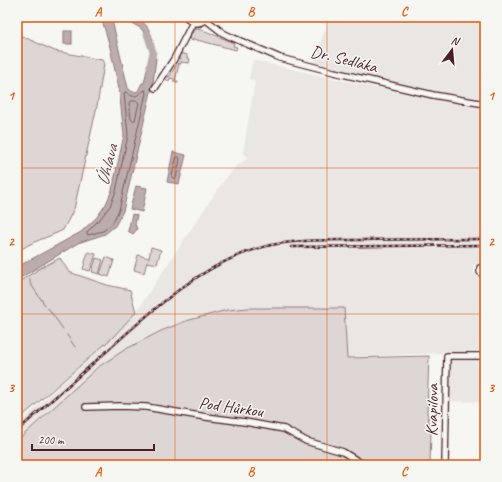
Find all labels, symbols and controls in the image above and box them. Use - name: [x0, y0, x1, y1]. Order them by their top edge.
- text: A: [95, 4, 103, 20]
- text: B: [248, 4, 256, 20]
- text: C: [401, 4, 409, 20]
- north arrow: [432, 30, 472, 70]
- text: N: [450, 33, 462, 49]
- street label: Dr. Sedláka: [309, 41, 381, 78]
- text: 1: [8, 88, 16, 104]
- text: 1: [488, 88, 496, 104]
- water label: Úhlava: [91, 141, 123, 188]
- text: 2: [8, 234, 15, 250]
- text: 2: [488, 234, 495, 250]
- text: 3: [8, 380, 15, 396]
- text: 3: [488, 380, 495, 396]
- street label: Kvapilova: [421, 382, 443, 436]
- street label: Pod Hůrkou: [198, 392, 266, 422]
- scale bar: [32, 426, 154, 452]
- text: 200 m: [38, 432, 65, 448]
- text: A: [95, 464, 103, 480]
- text: B: [248, 464, 256, 480]
- text: C: [401, 464, 409, 480]

